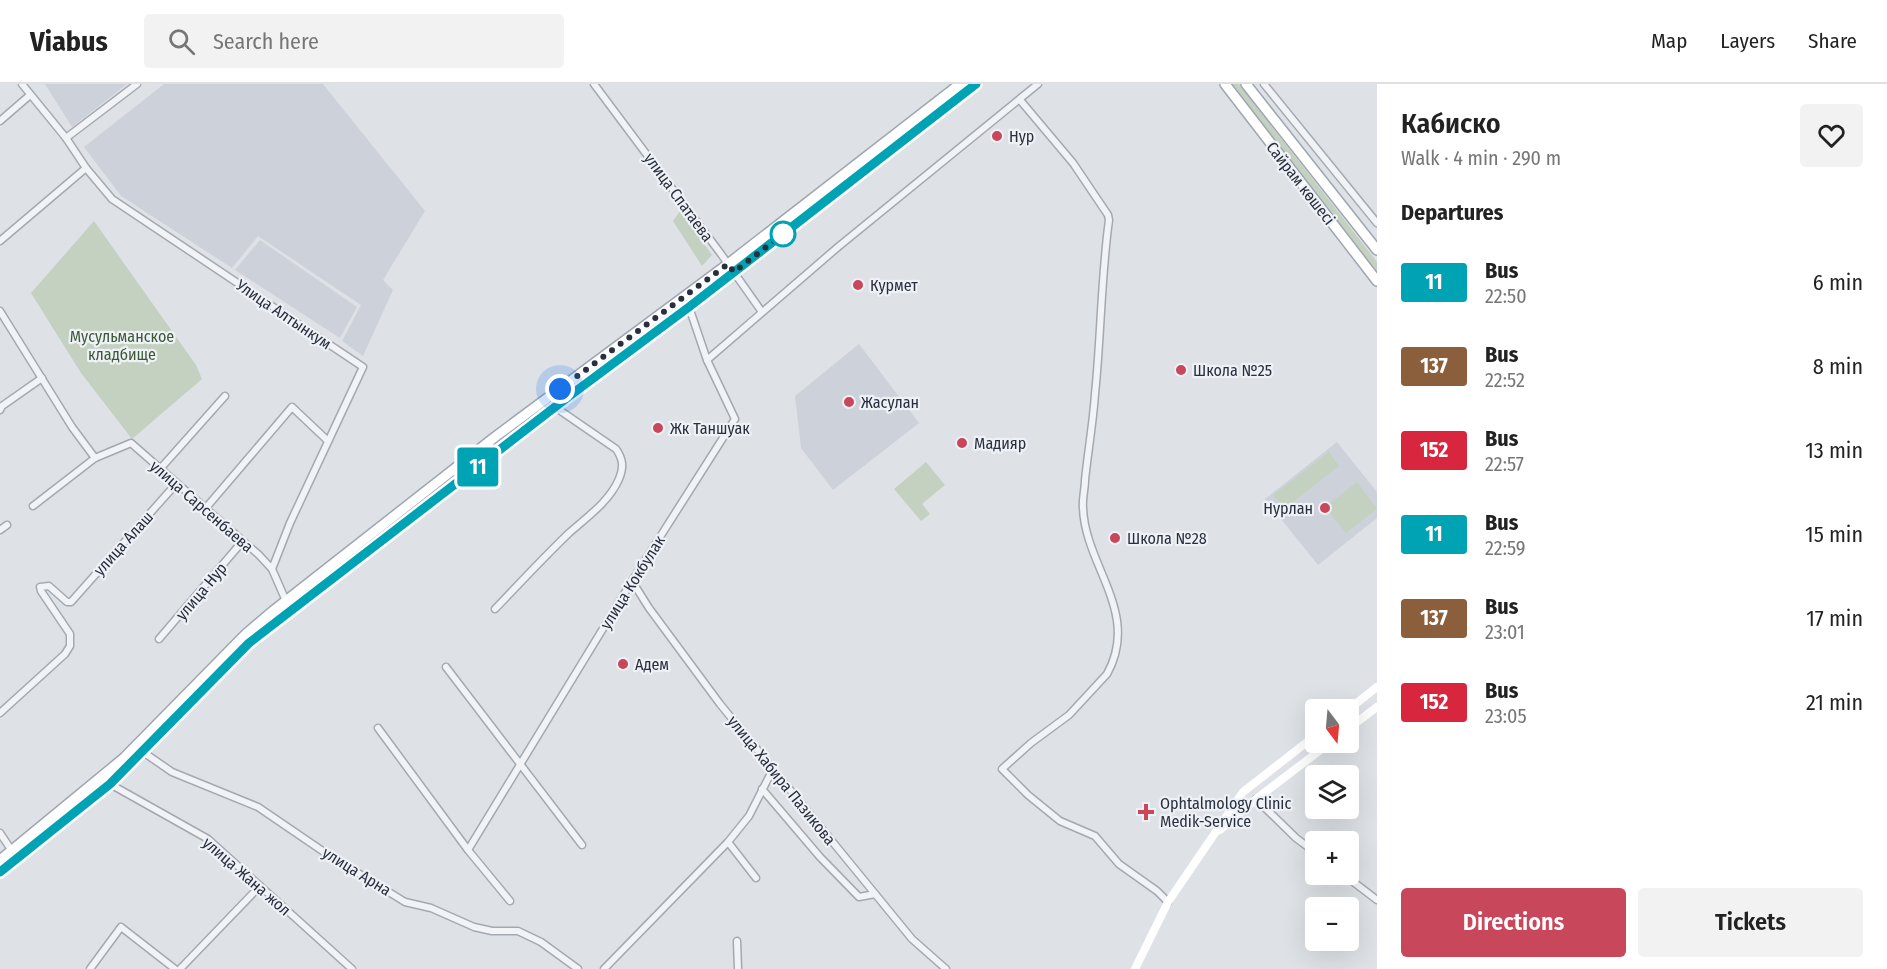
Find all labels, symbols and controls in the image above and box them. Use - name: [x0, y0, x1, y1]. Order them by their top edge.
- search box: [144, 14, 564, 68]
- text: Viabus: [30, 25, 108, 58]
- icon: search: [165, 25, 198, 58]
- text: Search here: [213, 28, 319, 55]
- text: Map: [1651, 28, 1687, 54]
- text: Layers: [1720, 28, 1775, 54]
- text: Share: [1808, 28, 1857, 54]
- button: heart: [1800, 104, 1863, 167]
- text: Кабиско: [1401, 107, 1501, 140]
- place label: Нур: [1009, 127, 1034, 146]
- marker: Нур: [990, 129, 1004, 143]
- street label: Сайрам көшесі: [1262, 138, 1339, 229]
- text: Walk · 4 min · 290 m: [1401, 146, 1561, 170]
- street label: улица Спатаева: [640, 149, 717, 246]
- text: Departures: [1401, 199, 1503, 226]
- unlabelled marker: [770, 221, 796, 247]
- text: Bus: [1485, 257, 1518, 284]
- text: 11: [1425, 269, 1443, 295]
- text: 6 min: [1813, 269, 1863, 296]
- street label: Улица Алтынкум: [232, 275, 335, 353]
- place label: Курмет: [870, 276, 918, 295]
- marker: Курмет: [851, 278, 865, 292]
- text: 22:50: [1485, 284, 1527, 308]
- park label: Мусульманское кладбище: [70, 327, 174, 364]
- text: Bus: [1485, 341, 1518, 368]
- text: 137: [1420, 353, 1448, 379]
- text: 8 min: [1813, 353, 1863, 380]
- place label: Школа №25: [1193, 361, 1272, 380]
- marker: Школа №25: [1174, 363, 1188, 377]
- text: 22:52: [1485, 368, 1525, 392]
- your location: [545, 374, 575, 404]
- place label: Жасулан: [861, 393, 919, 412]
- marker: Жасулан: [842, 395, 856, 409]
- place label: Жк Таншуак: [670, 419, 750, 438]
- marker: Жк Таншуак: [651, 421, 665, 435]
- text: Bus: [1485, 425, 1518, 452]
- place label: Мадияр: [974, 434, 1026, 453]
- marker: Мадияр: [955, 436, 969, 450]
- text: 152: [1420, 437, 1448, 463]
- text: 13 min: [1805, 437, 1863, 464]
- line badge: 11: [451, 448, 505, 487]
- text: 22:57: [1485, 452, 1524, 476]
- text: 11: [469, 454, 487, 480]
- street label: улица Сарсенбаева: [146, 456, 257, 557]
- place label: Нурлан: [1263, 499, 1313, 518]
- marker: Нурлан: [1318, 501, 1332, 515]
- street label: улица Алаш: [90, 507, 157, 579]
- text: Bus: [1485, 509, 1518, 536]
- text: 11: [1425, 521, 1443, 547]
- text: 15 min: [1805, 521, 1863, 548]
- place label: Школа №28: [1127, 529, 1207, 548]
- marker: Школа №28: [1108, 531, 1122, 545]
- street label: улица Кокбулак: [596, 532, 669, 633]
- text: 22:59: [1485, 536, 1526, 560]
- street label: улица Нур: [172, 559, 231, 624]
- text: Bus: [1485, 593, 1518, 620]
- text: 137: [1420, 605, 1448, 631]
- text: 17 min: [1806, 605, 1863, 632]
- text: 23:01: [1485, 620, 1525, 644]
- place label: Адем: [635, 655, 669, 674]
- marker: Адем: [616, 657, 630, 671]
- text: Bus: [1485, 677, 1518, 704]
- text: 152: [1420, 689, 1448, 715]
- text: 21 min: [1806, 689, 1863, 716]
- north arrow: [1305, 699, 1359, 753]
- map controls: [1305, 699, 1359, 951]
- text: 23:05: [1485, 704, 1527, 728]
- street label: улица Хабира Пазикова: [724, 712, 840, 849]
- button: layers: [1305, 765, 1359, 819]
- place label: Ophtalmology Clinic Medik-Service: [1160, 794, 1291, 831]
- marker: Ophtalmology Clinic Medik-Service: [1137, 803, 1155, 821]
- button: +: [1305, 831, 1359, 885]
- street label: улица Жана жол: [199, 833, 294, 920]
- street label: улица Арна: [319, 843, 395, 900]
- button: Directions: [1401, 888, 1626, 957]
- button: Tickets: [1638, 888, 1863, 957]
- button: −: [1305, 897, 1359, 951]

